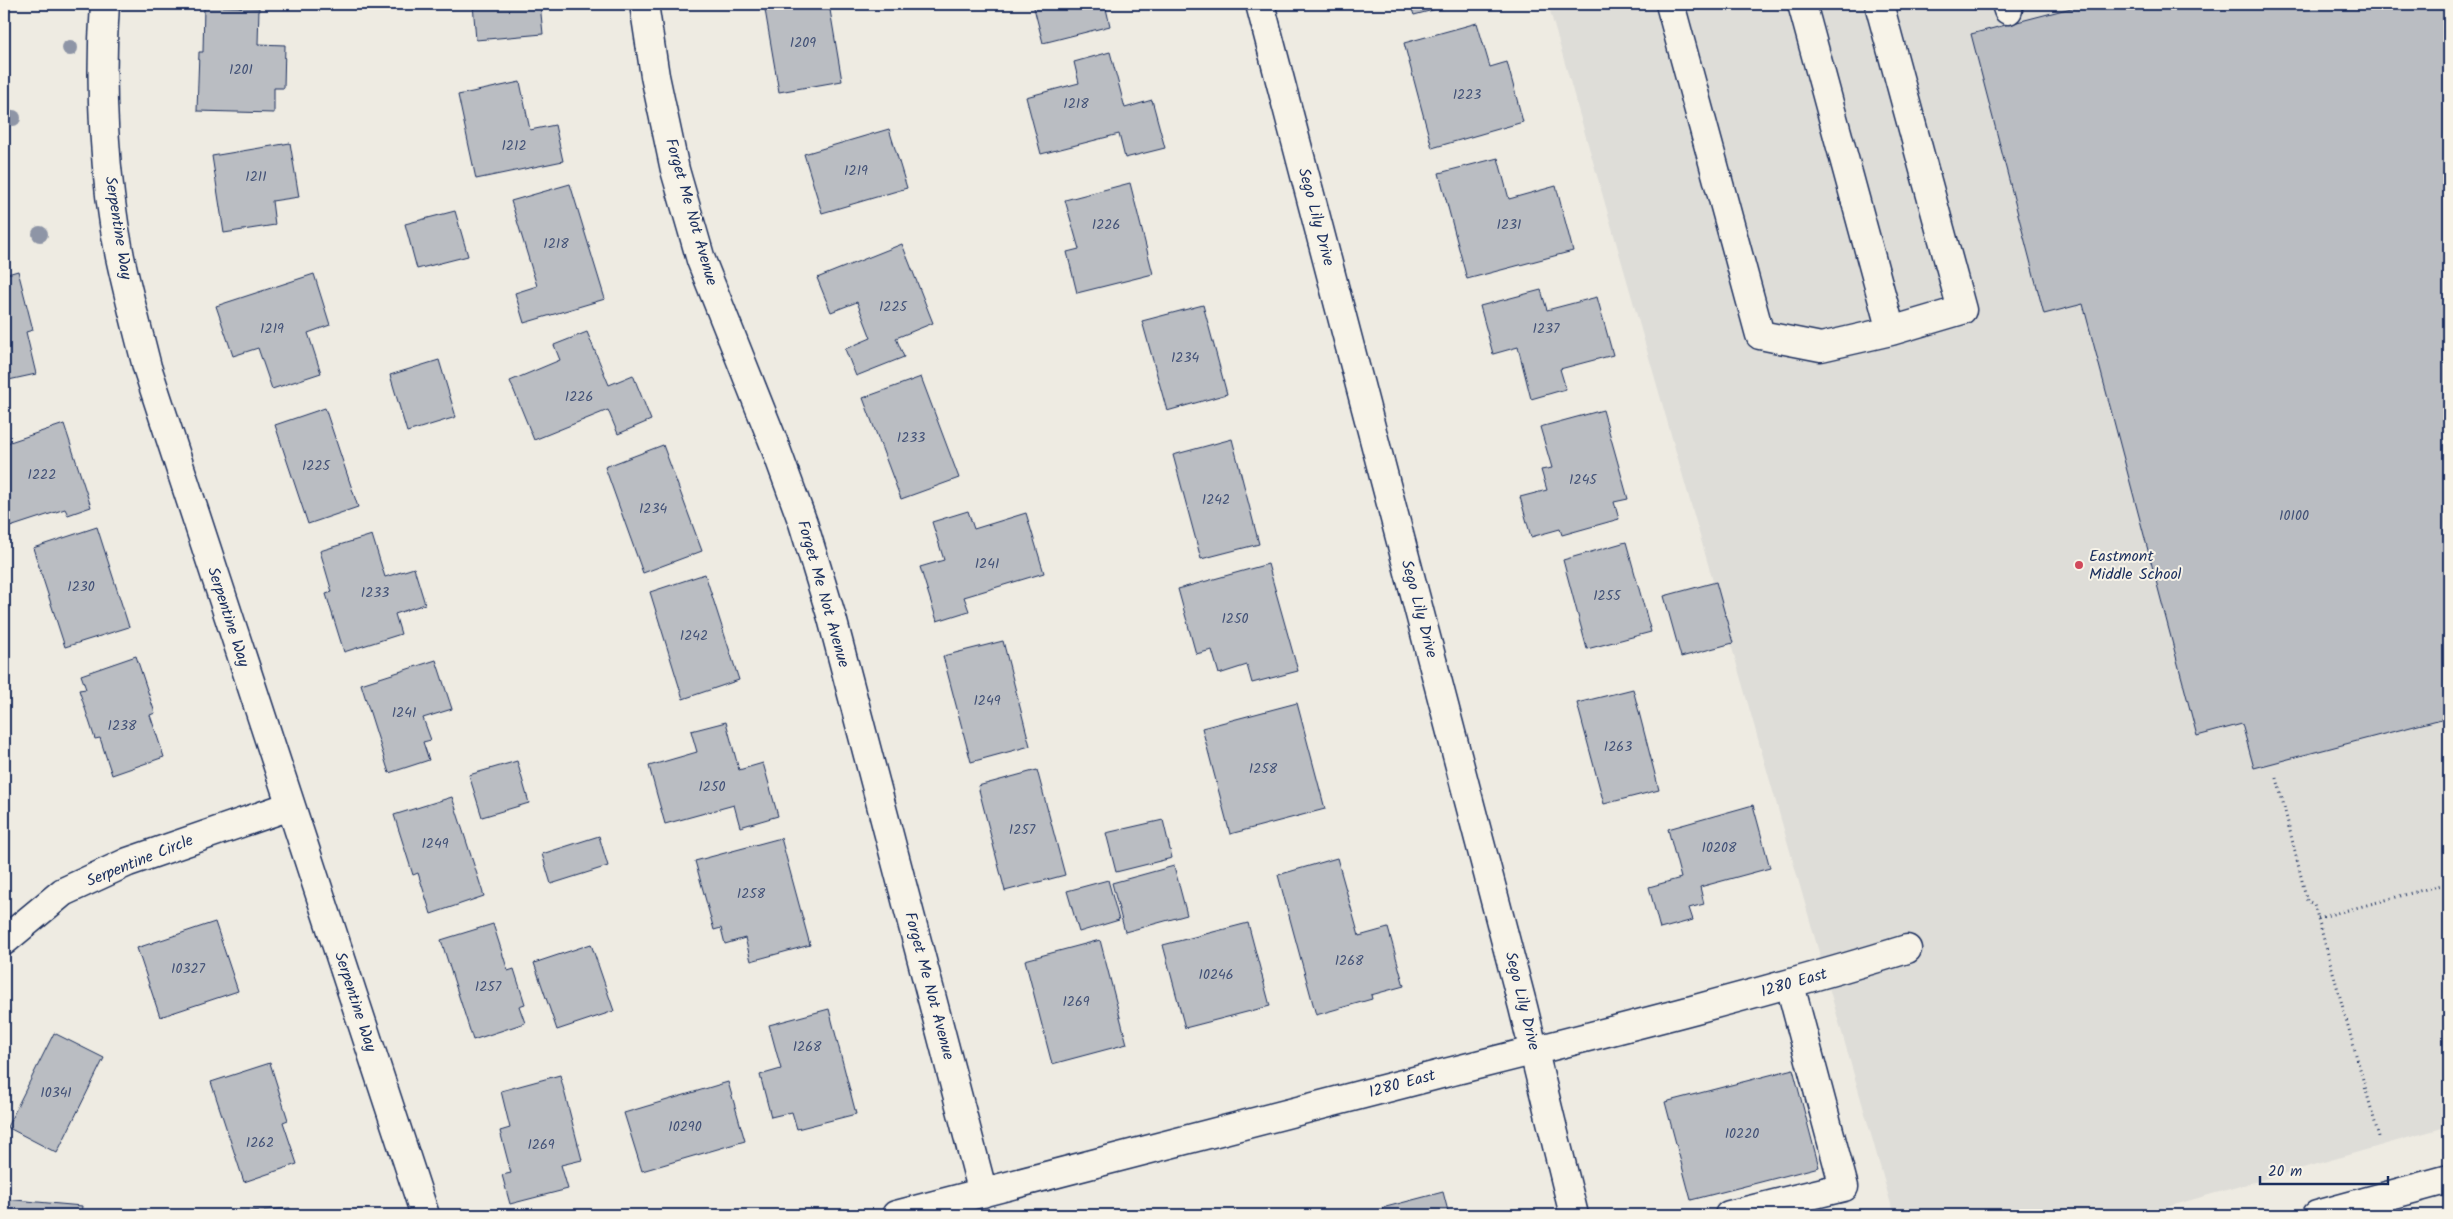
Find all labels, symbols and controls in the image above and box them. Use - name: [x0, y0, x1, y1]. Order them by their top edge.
- house number: 1209: [790, 32, 816, 54]
- house number: 1201: [229, 59, 253, 81]
- house number: 1223: [1453, 84, 1481, 106]
- house number: 1218: [1063, 93, 1089, 115]
- house number: 1212: [501, 135, 527, 157]
- street label: Forget Me Not Avenue: [658, 135, 724, 289]
- house number: 1219: [844, 160, 868, 182]
- street label: Sego Lily Drive: [1291, 165, 1341, 269]
- house number: 1211: [245, 166, 267, 188]
- street label: Serpentine Way: [98, 175, 139, 282]
- house number: 1226: [1092, 214, 1120, 236]
- house number: 1231: [1497, 214, 1521, 236]
- house number: 1218: [543, 233, 569, 255]
- house number: 1225: [879, 296, 909, 318]
- house number: 1219: [260, 318, 284, 340]
- house number: 1237: [1533, 318, 1560, 340]
- house number: 1234: [1171, 347, 1199, 369]
- house number: 1226: [565, 386, 593, 408]
- house number: 1233: [897, 427, 925, 449]
- house number: 1225: [302, 455, 332, 477]
- house number: 1222: [28, 464, 56, 486]
- house number: 1245: [1569, 469, 1598, 491]
- house number: 1242: [1202, 489, 1230, 511]
- house number: 1234: [639, 498, 667, 520]
- house number: 10100: [2279, 505, 2309, 527]
- street label: Forget Me Not Avenue: [790, 517, 856, 671]
- place label: Eastmont Middle School: [2089, 544, 2182, 587]
- house number: 1241: [975, 553, 999, 575]
- street label: Sego Lily Drive: [1394, 557, 1444, 661]
- marker: Eastmont Middle School: [2073, 559, 2085, 571]
- street label: Serpentine Way: [200, 564, 256, 671]
- house number: 1230: [67, 576, 95, 598]
- house number: 1233: [361, 582, 389, 604]
- house number: 1255: [1593, 585, 1622, 607]
- house number: 1250: [1221, 608, 1249, 630]
- house number: 1242: [680, 625, 708, 647]
- house number: 1249: [973, 690, 1001, 712]
- house number: 1241: [392, 702, 416, 724]
- house number: 1238: [108, 715, 137, 737]
- house number: 1263: [1604, 736, 1632, 758]
- house number: 1258: [1249, 758, 1278, 780]
- house number: 1250: [698, 776, 726, 798]
- house number: 1257: [1009, 819, 1036, 841]
- street label: Serpentine Circle: [83, 828, 197, 894]
- house number: 1249: [421, 833, 449, 855]
- house number: 10208: [1702, 837, 1737, 859]
- house number: 1258: [737, 883, 766, 905]
- street label: Forget Me Not Avenue: [897, 909, 961, 1063]
- street label: Serpentine Way: [327, 949, 383, 1056]
- street label: Sego Lily Drive: [1498, 949, 1546, 1053]
- house number: 1268: [1335, 950, 1364, 972]
- house number: 10327: [171, 958, 206, 980]
- street label: 1280 East: [1758, 961, 1831, 1004]
- house number: 10246: [1198, 964, 1234, 986]
- house number: 1257: [475, 976, 502, 998]
- house number: 1269: [1062, 991, 1090, 1013]
- house number: 1268: [793, 1036, 822, 1058]
- street label: 1280 East: [1366, 1063, 1439, 1105]
- house number: 10341: [40, 1082, 72, 1104]
- house number: 10290: [668, 1116, 702, 1138]
- house number: 10220: [1725, 1123, 1759, 1145]
- house number: 1262: [246, 1132, 274, 1154]
- house number: 1269: [527, 1134, 555, 1156]
- scale bar: [2260, 1154, 2388, 1186]
- text: 20 m: [2268, 1160, 2302, 1184]

